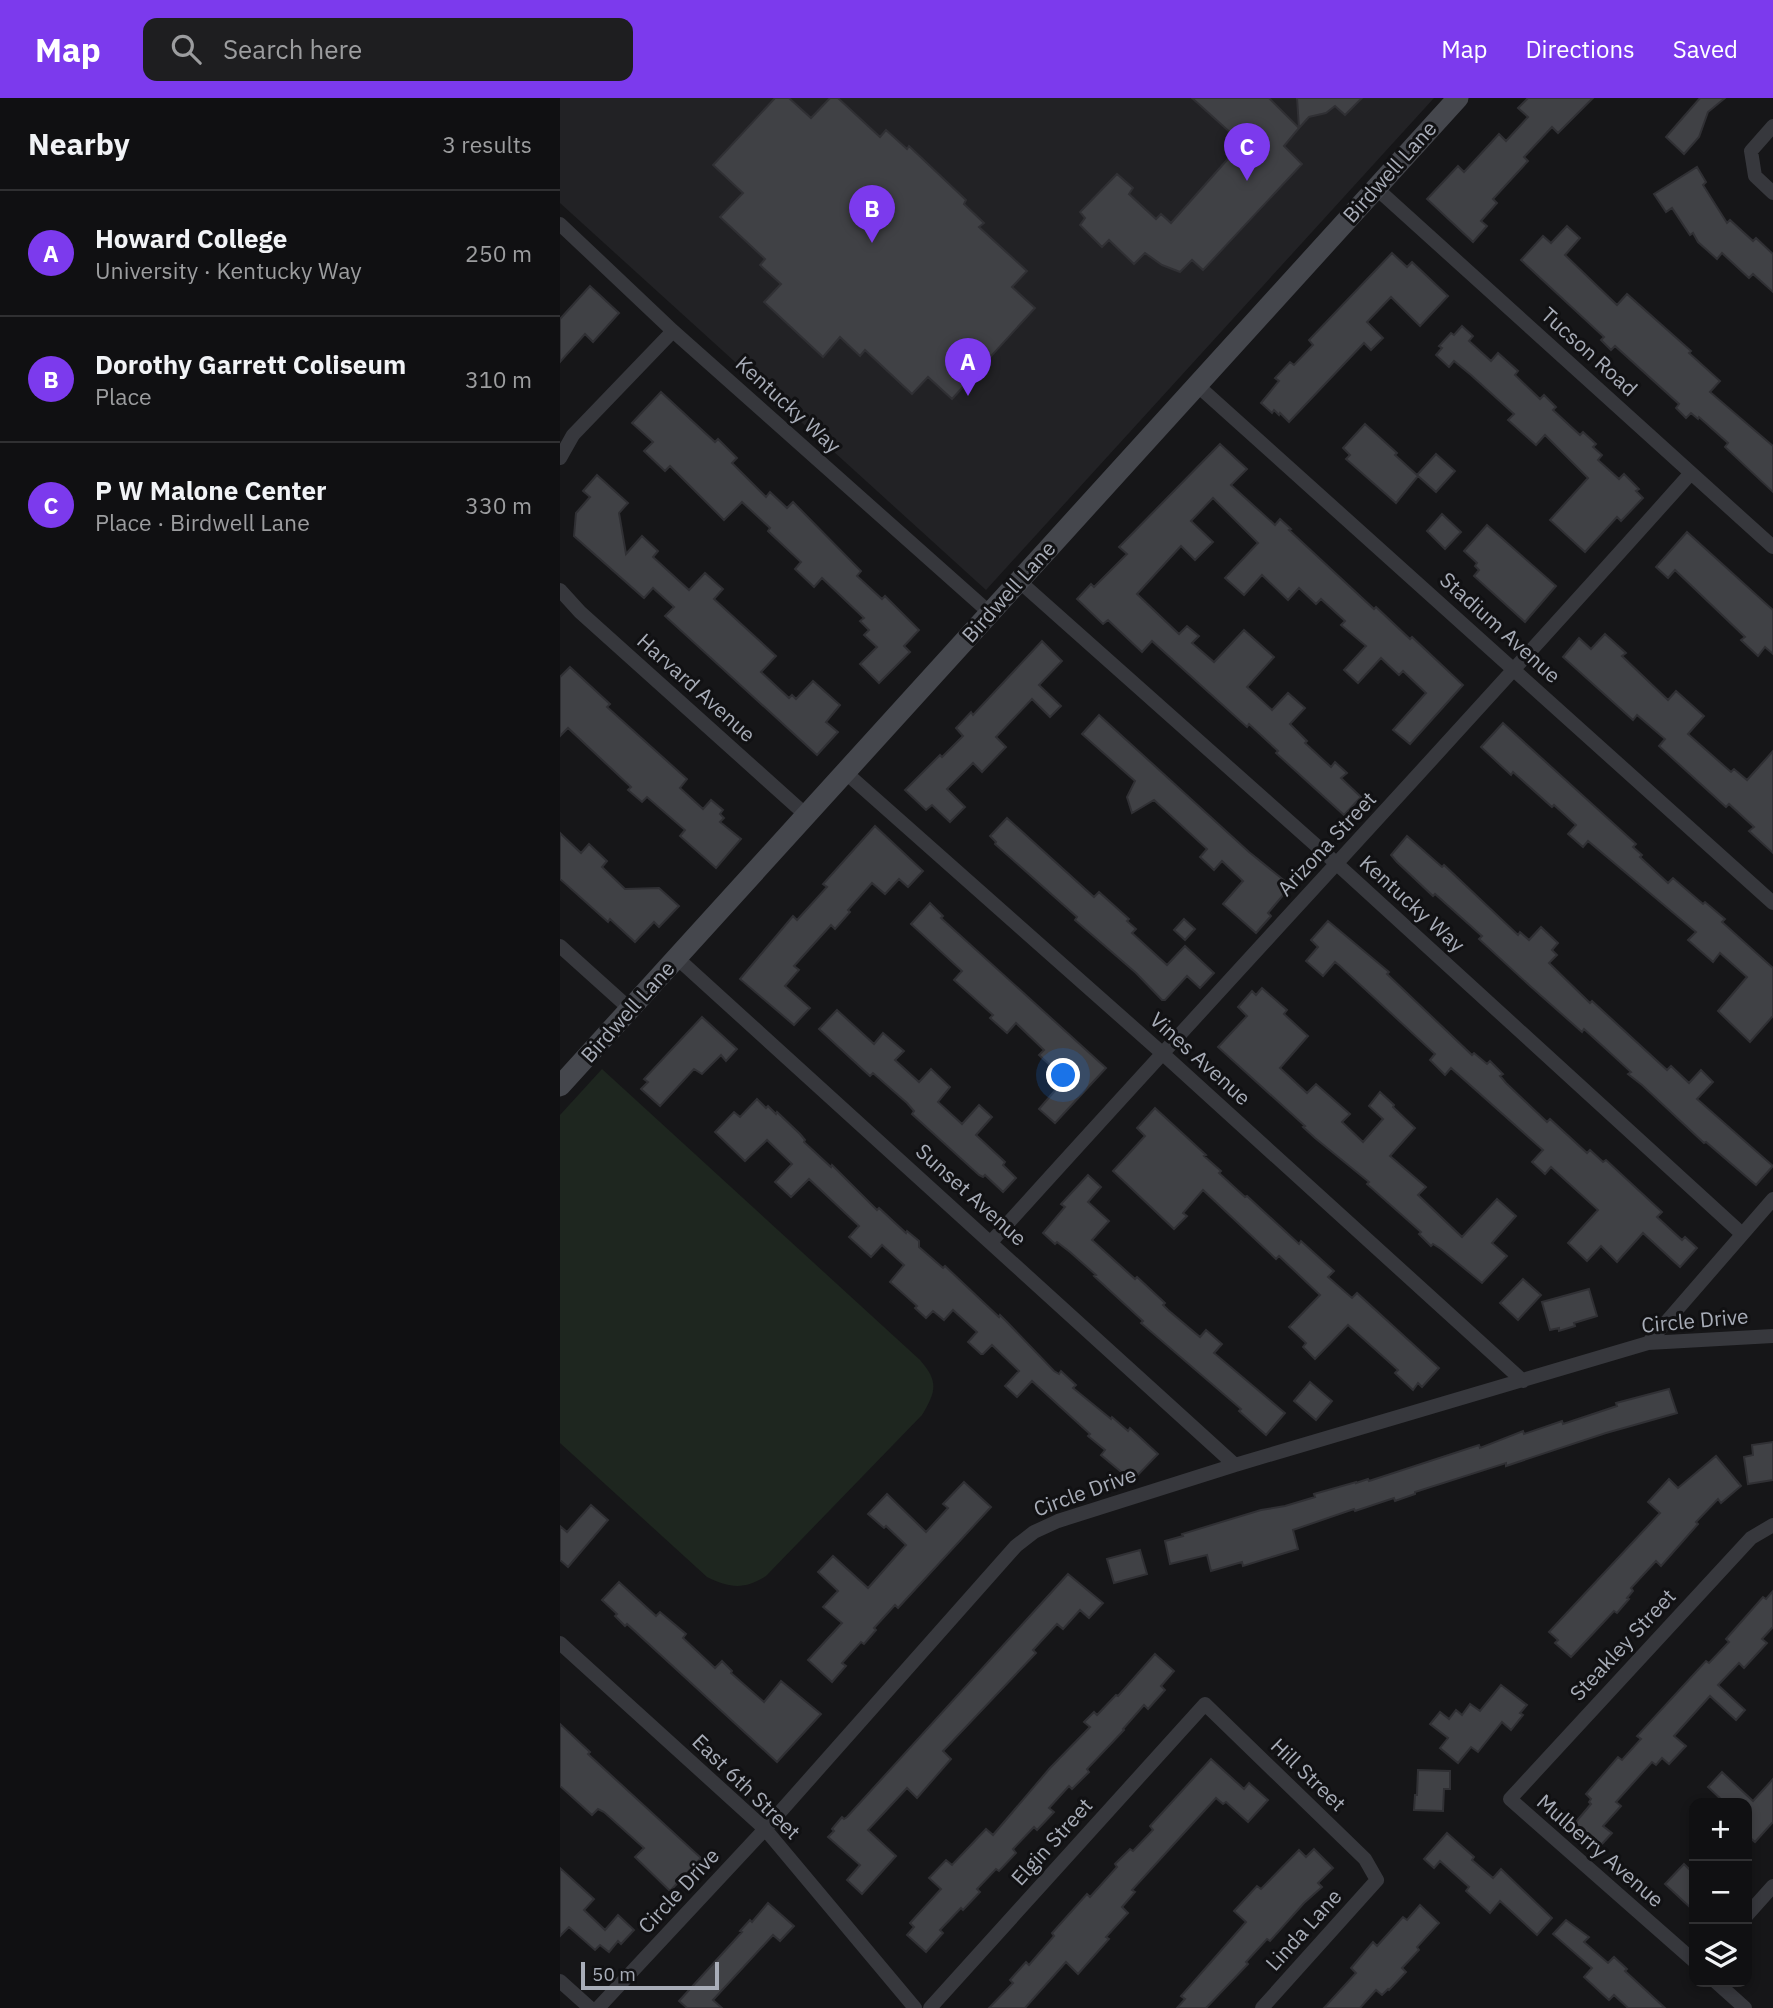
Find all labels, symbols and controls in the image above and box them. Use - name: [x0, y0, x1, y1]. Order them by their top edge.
- search box: [143, 18, 633, 81]
- text: Map: [35, 28, 101, 71]
- icon: search: [167, 30, 205, 68]
- text: Search here: [223, 32, 362, 66]
- text: Map: [1441, 33, 1487, 65]
- text: Directions: [1525, 33, 1635, 65]
- text: Saved: [1673, 33, 1738, 65]
- street label: Birdwell Lane: [1336, 115, 1442, 228]
- pin: C: [1224, 123, 1270, 181]
- text: Nearby: [28, 124, 130, 163]
- text: 3 results: [442, 129, 532, 159]
- pin: B: [849, 185, 895, 243]
- text: Howard College: [95, 221, 287, 255]
- text: A: [43, 238, 59, 268]
- text: 250 m: [465, 238, 532, 268]
- text: University · Kentucky Way: [95, 255, 362, 285]
- street label: Tucson Road: [1535, 301, 1644, 402]
- pin: A: [945, 338, 991, 396]
- text: Dorothy Garrett Coliseum: [95, 347, 406, 381]
- street label: Kentucky Way: [730, 349, 848, 459]
- text: B: [43, 364, 59, 394]
- text: 310 m: [465, 364, 532, 394]
- text: Place: [95, 381, 152, 411]
- text: P W Malone Center: [95, 473, 327, 507]
- text: C: [44, 490, 58, 520]
- text: 330 m: [465, 490, 532, 520]
- text: Place · Birdwell Lane: [95, 507, 310, 537]
- street label: Birdwell Lane: [955, 535, 1061, 648]
- street label: Stadium Avenue: [1434, 565, 1567, 689]
- street label: Harvard Avenue: [632, 627, 762, 748]
- street label: Arizona Street: [1271, 785, 1382, 902]
- street label: Kentucky Way: [1354, 848, 1472, 958]
- street label: Birdwell Lane: [574, 955, 680, 1068]
- street label: Vines Avenue: [1144, 1005, 1257, 1111]
- your location: [1046, 1058, 1080, 1092]
- street label: Sunset Avenue: [910, 1137, 1033, 1252]
- street label: Circle Drive: [1640, 1301, 1750, 1339]
- street label: Circle Drive: [1029, 1460, 1140, 1523]
- street label: Steakley Street: [1563, 1582, 1681, 1706]
- street label: East 6th Street: [686, 1727, 807, 1845]
- street label: Hill Street: [1265, 1732, 1352, 1817]
- street label: Mulberry Avenue: [1531, 1787, 1670, 1913]
- street label: Elgin Street: [1004, 1792, 1098, 1891]
- map controls: [1689, 1798, 1752, 1987]
- button: +: [1689, 1798, 1752, 1861]
- street label: Circle Drive: [631, 1841, 725, 1939]
- button: −: [1689, 1861, 1752, 1924]
- street label: Linda Lane: [1259, 1882, 1348, 1976]
- button: layers: [1689, 1924, 1752, 1987]
- scale bar: [581, 1959, 719, 1991]
- text: 50 m: [592, 1962, 636, 1986]

